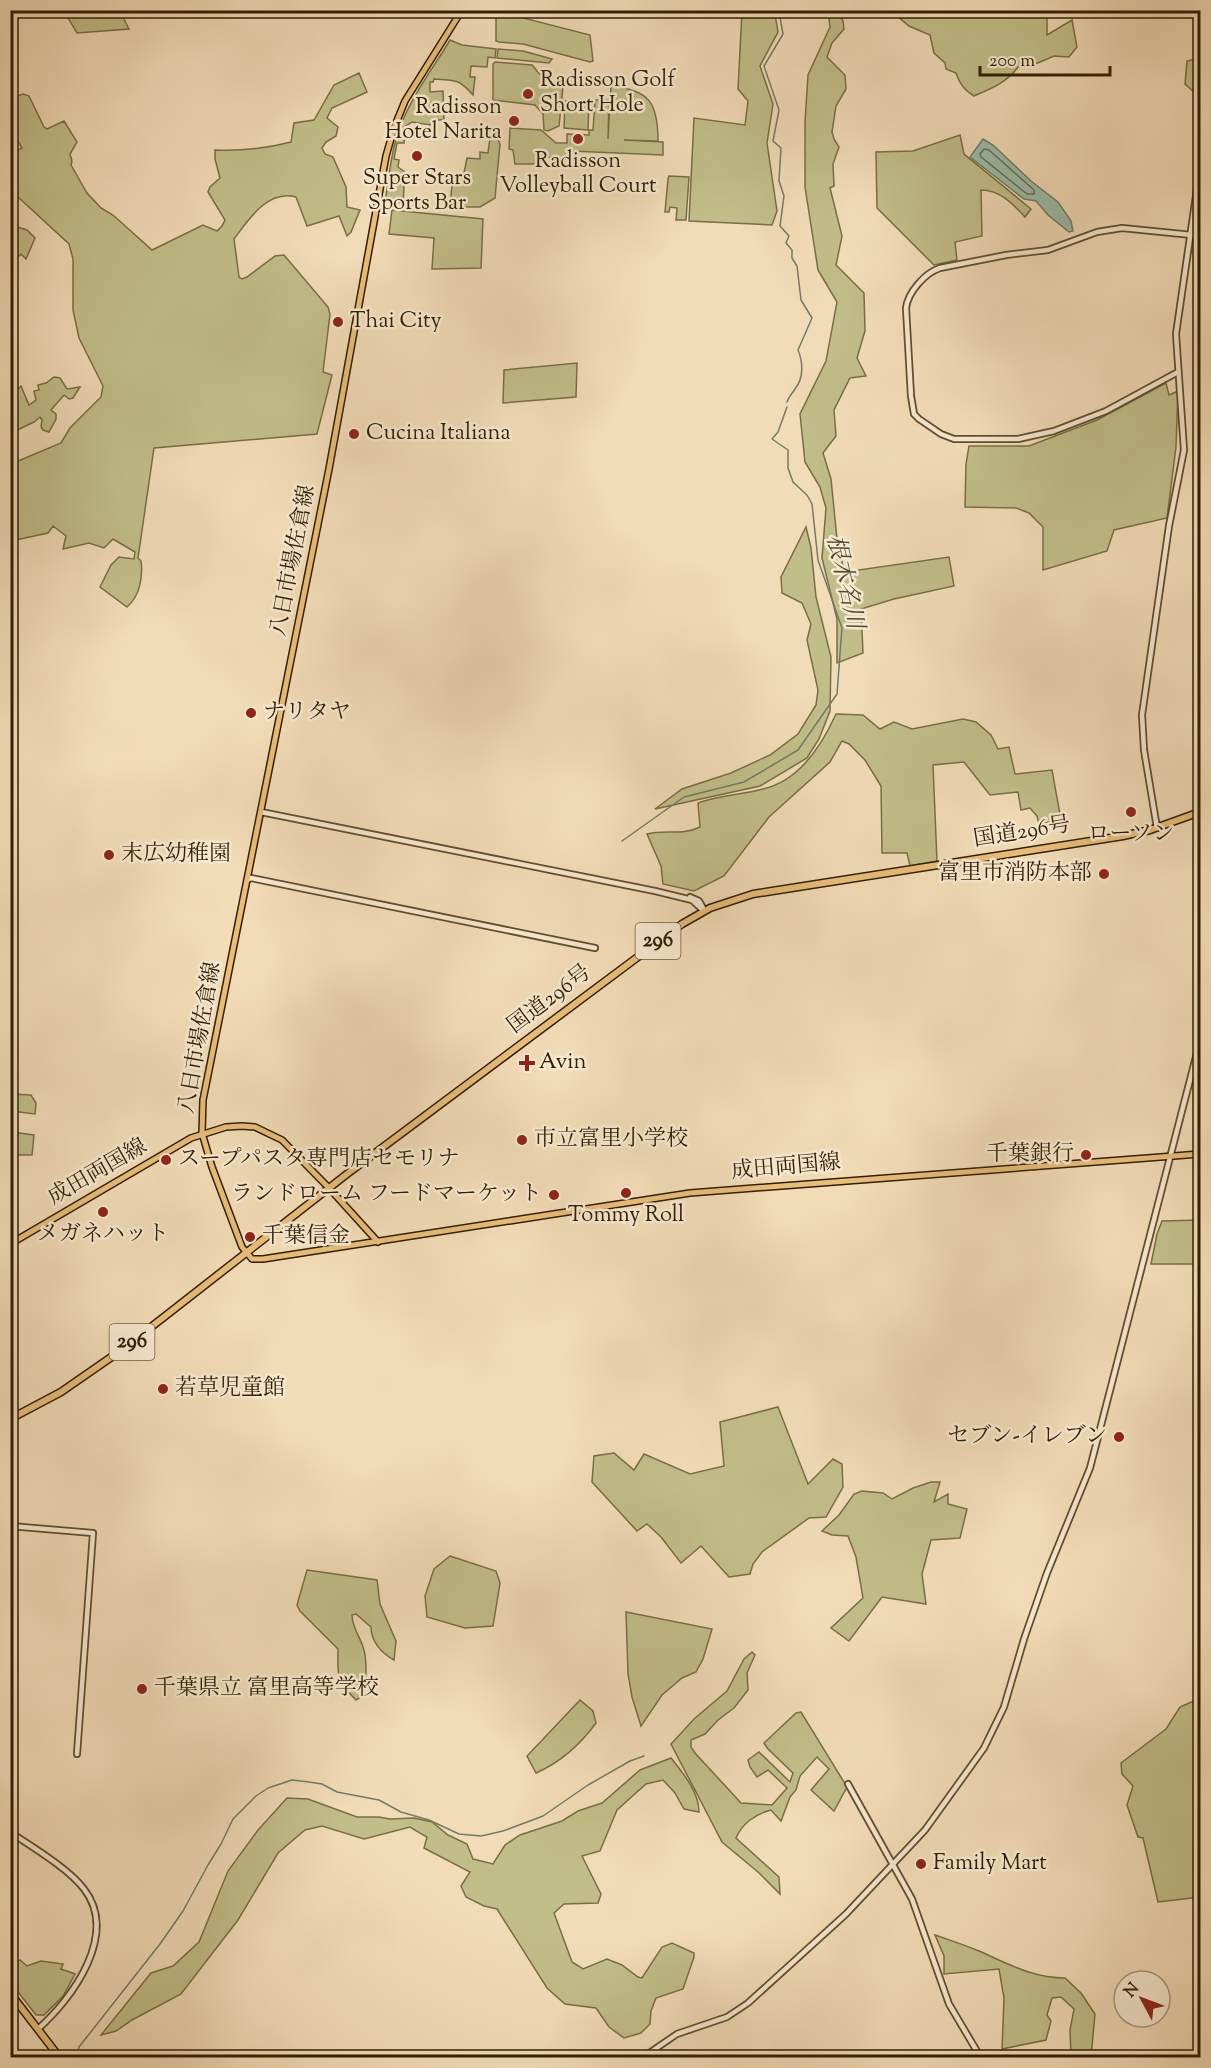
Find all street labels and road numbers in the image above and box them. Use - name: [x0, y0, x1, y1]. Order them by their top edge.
- street label: 八日市場佐倉線: [264, 482, 324, 640]
- street label: 国道296号: [971, 810, 1073, 856]
- road number: 296: [636, 923, 680, 959]
- street label: 国道296号: [501, 958, 599, 1042]
- street label: 八日市場佐倉線: [172, 959, 230, 1117]
- street label: 成田両国線: [42, 1132, 154, 1214]
- street label: 成田両国線: [730, 1147, 842, 1189]
- road number: 296: [110, 1324, 154, 1360]

